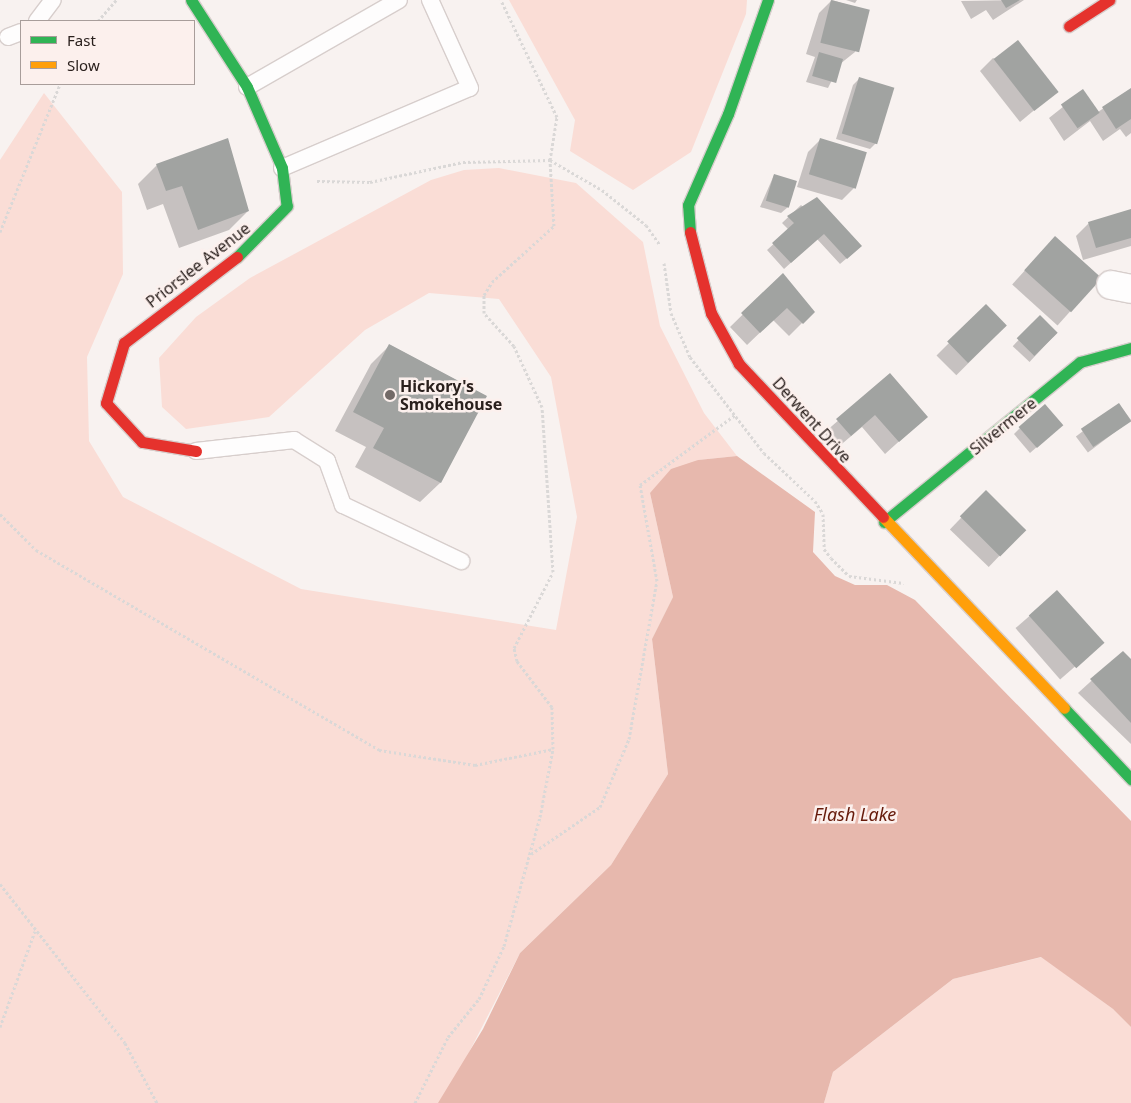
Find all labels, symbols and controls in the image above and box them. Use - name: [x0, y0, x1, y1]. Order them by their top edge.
- legend: [20, 20, 195, 85]
- text: Fast: [67, 30, 96, 50]
- text: Slow: [67, 55, 100, 75]
- street label: Priorslee Avenue: [142, 218, 254, 312]
- street label: Derwent Drive: [769, 373, 855, 467]
- place label: Hickory's Smokehouse: [400, 376, 502, 414]
- marker: Hickory's Smokehouse: [384, 389, 396, 401]
- street label: Silvermere: [966, 393, 1040, 459]
- water label: Flash Lake: [814, 803, 896, 825]

